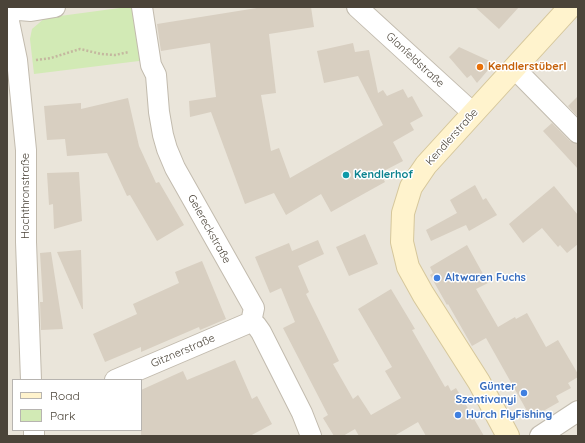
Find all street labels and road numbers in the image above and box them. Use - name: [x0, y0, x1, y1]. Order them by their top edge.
- street label: Glanfeldstraße: [383, 30, 447, 90]
- street label: Kendlerstraße: [423, 106, 481, 168]
- street label: Hochthronstraße: [19, 153, 33, 239]
- street label: Geiereckstraße: [185, 192, 233, 266]
- street label: Gitznerstraße: [149, 332, 217, 370]

